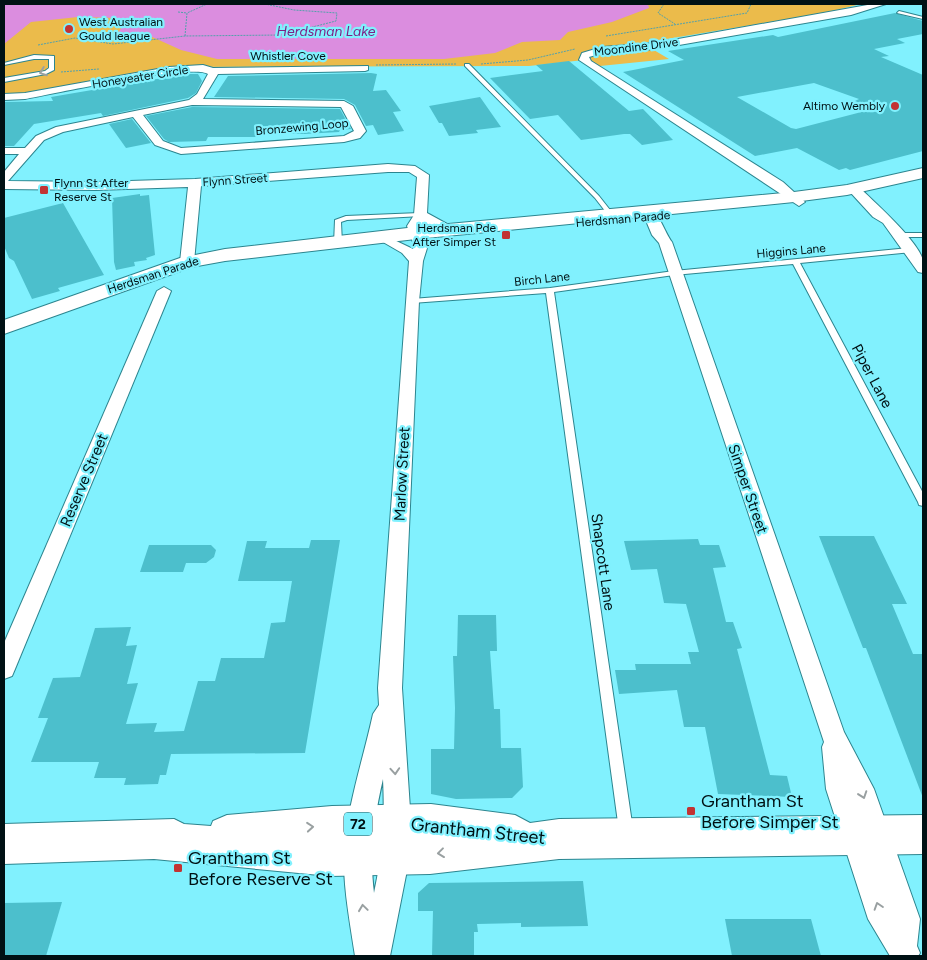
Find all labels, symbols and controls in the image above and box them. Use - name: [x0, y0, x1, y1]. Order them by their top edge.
- place label: West Australian Gould league: [79, 15, 163, 43]
- marker: West Australian Gould league: [63, 23, 75, 35]
- water label: Herdsman Lake: [277, 23, 376, 40]
- street label: Moondine Drive: [593, 35, 679, 59]
- street label: Whistler Cove: [250, 49, 326, 63]
- street label: Honeyeater Circle: [91, 62, 190, 92]
- one-way arrow: [39, 66, 48, 76]
- place label: Altimo Wembly: [803, 99, 886, 113]
- marker: Altimo Wembly: [889, 100, 901, 112]
- street label: Bronzewing Loop: [255, 116, 349, 138]
- street label: Flynn Street: [202, 171, 269, 189]
- place label: Flynn St After Reserve St: [54, 176, 128, 204]
- marker: Flynn St After Reserve St: [38, 184, 50, 196]
- street label: Herdsman Parade: [575, 208, 671, 230]
- place label: Herdsman Pde After Simper St: [412, 221, 496, 249]
- marker: Herdsman Pde After Simper St: [500, 229, 512, 241]
- street label: Higgins Lane: [756, 241, 827, 261]
- street label: Herdsman Parade: [106, 254, 201, 296]
- street label: Birch Lane: [513, 269, 571, 289]
- street label: Piper Lane: [848, 341, 896, 411]
- street label: Marlow Street: [391, 426, 413, 522]
- street label: Reserve Street: [56, 430, 112, 529]
- street label: Simper Street: [724, 442, 772, 536]
- street label: Shapcott Lane: [587, 512, 619, 612]
- one-way arrow: [389, 768, 400, 776]
- place label: Grantham St Before Simper St: [701, 790, 839, 833]
- one-way arrow: [857, 791, 867, 799]
- marker: Grantham St Before Simper St: [685, 805, 697, 817]
- road number: 72: [344, 812, 372, 836]
- street label: Grantham Street: [410, 813, 547, 849]
- one-way arrow: [306, 822, 314, 833]
- place label: Grantham St Before Reserve St: [188, 847, 333, 890]
- one-way arrow: [437, 847, 445, 858]
- marker: Grantham St Before Reserve St: [172, 862, 184, 874]
- one-way arrow: [874, 902, 884, 910]
- one-way arrow: [358, 904, 368, 912]

